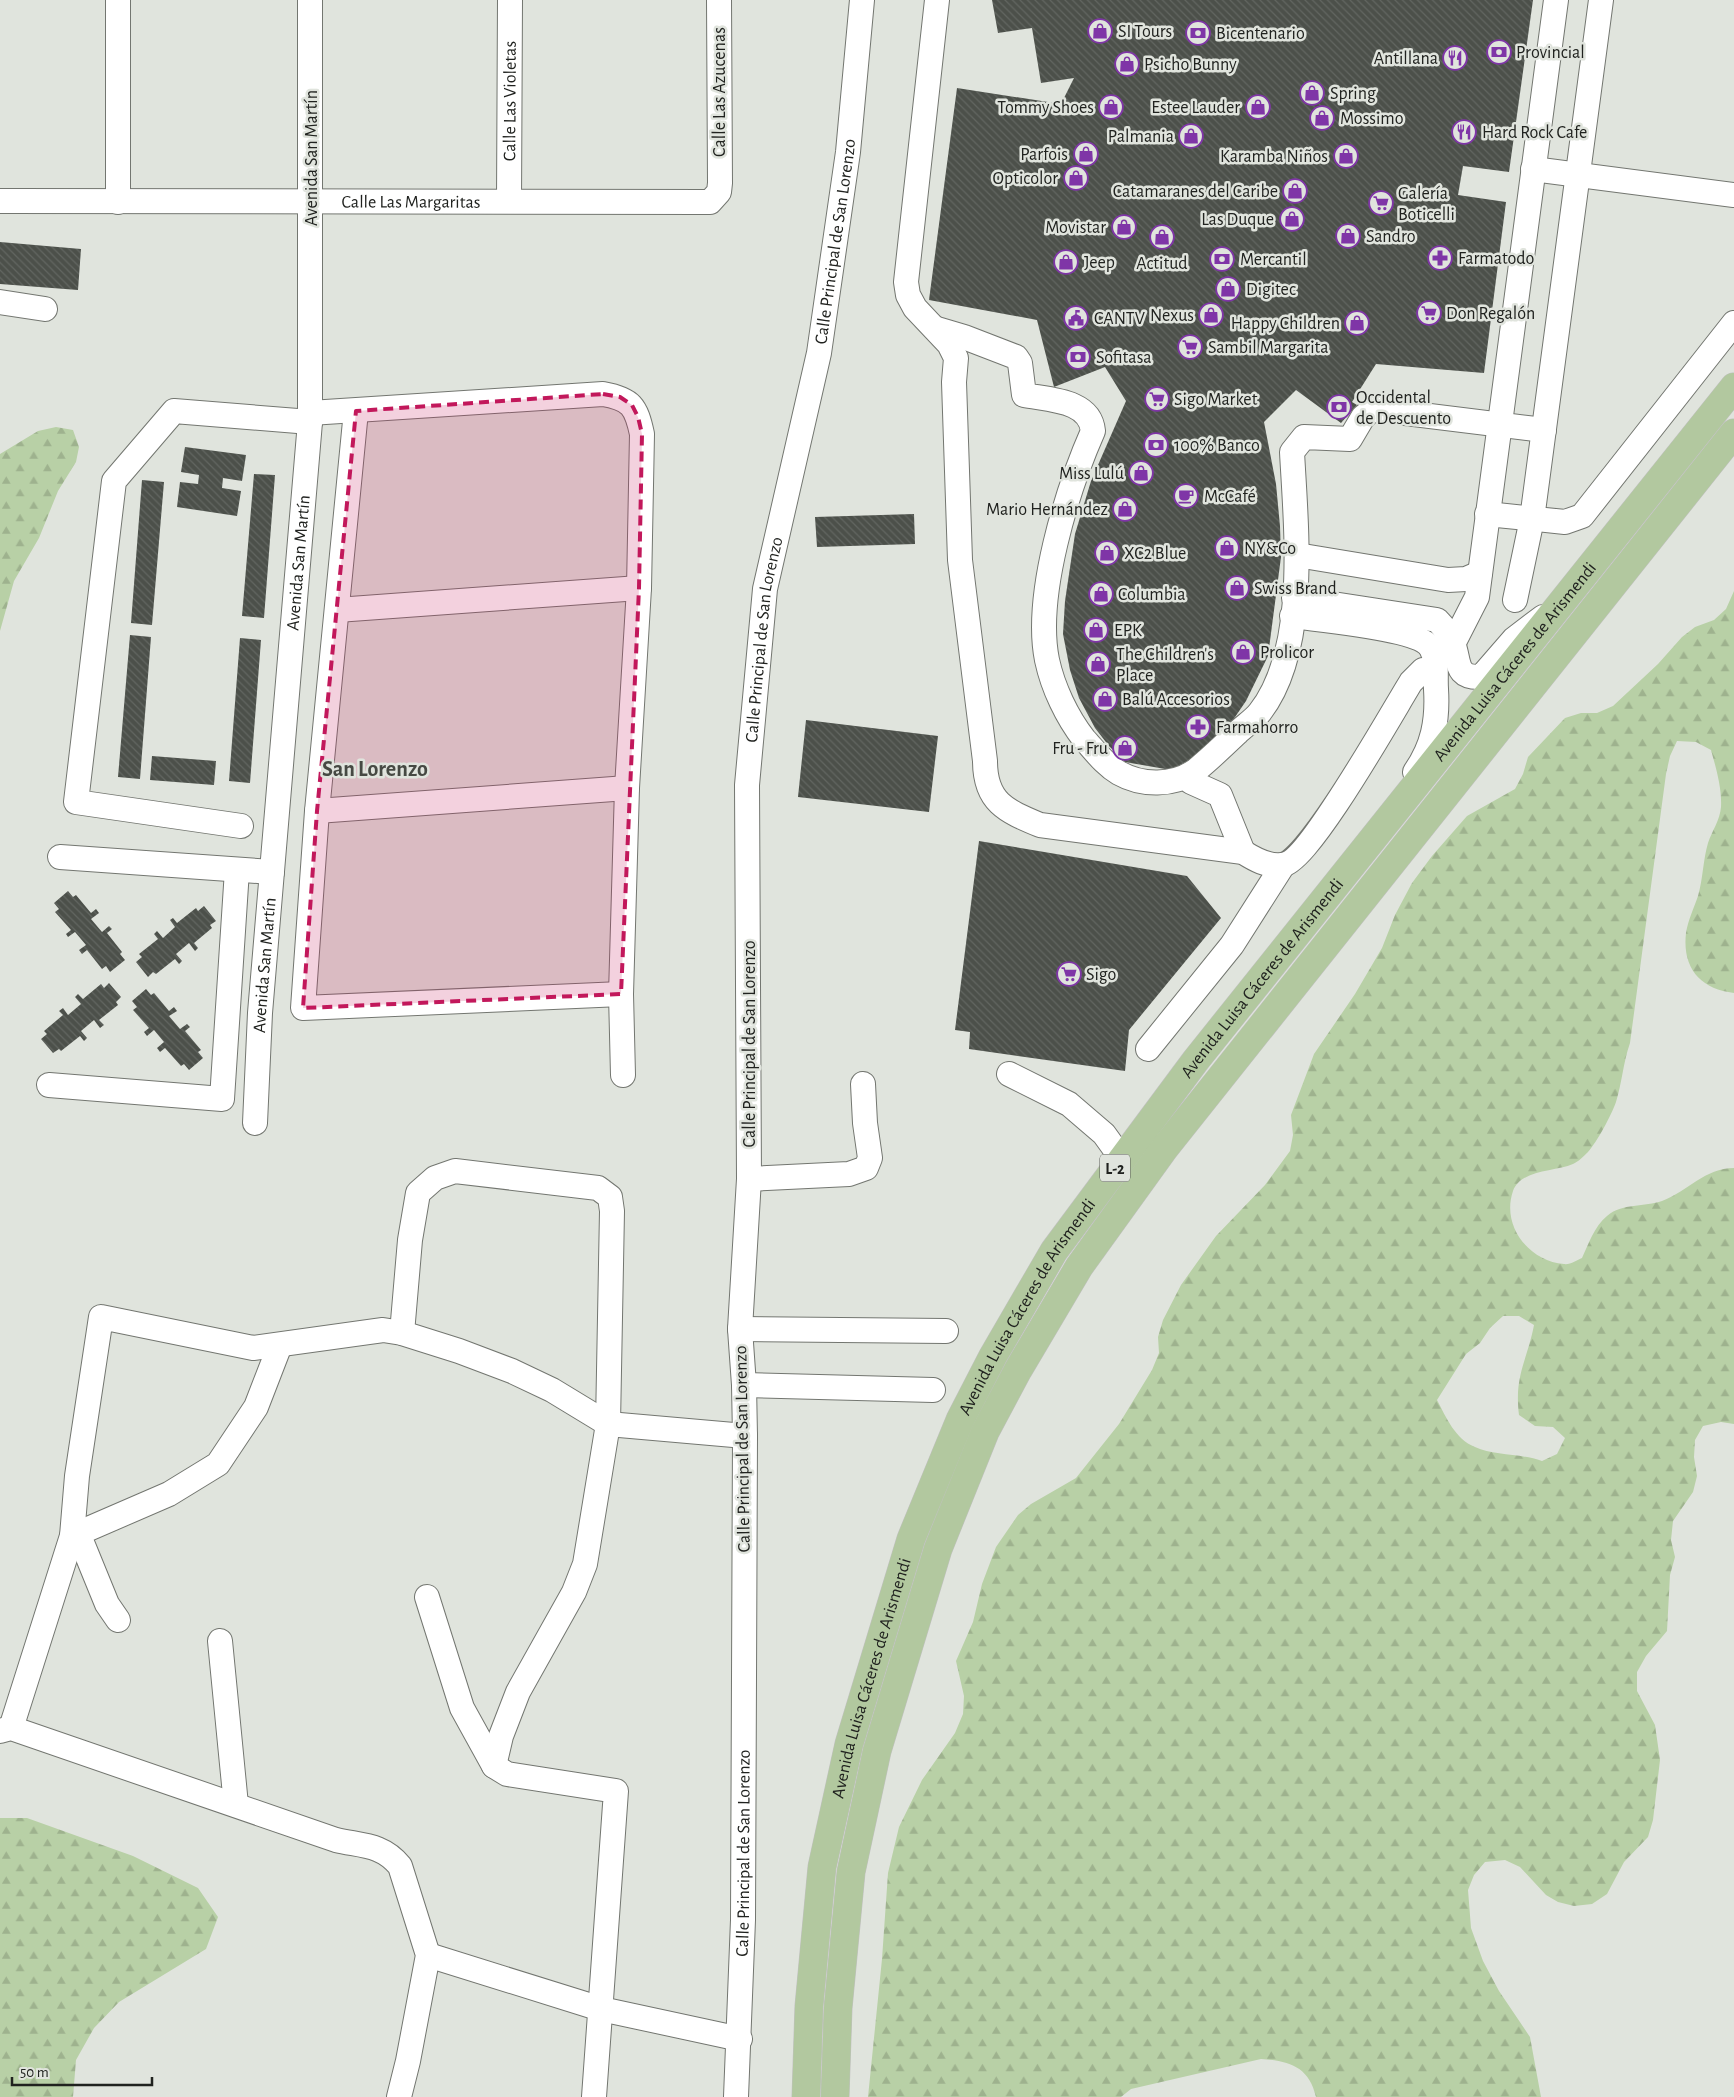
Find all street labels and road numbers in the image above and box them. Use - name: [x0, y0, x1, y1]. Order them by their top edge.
- street label: Calle Las Azucenas: [711, 27, 729, 157]
- street label: Calle Las Violetas: [501, 41, 520, 161]
- street label: Avenida San Martín: [303, 90, 321, 226]
- street label: Calle Principal de San Lorenzo: [812, 138, 859, 346]
- street label: Calle Las Margaritas: [341, 193, 481, 212]
- street label: Avenida San Martín: [284, 494, 314, 631]
- street label: Calle Principal de San Lorenzo: [743, 535, 787, 743]
- street label: Avenida Luisa Cáceres de Arismendi: [1430, 559, 1600, 765]
- street label: Avenida Luisa Cáceres de Arismendi: [1178, 876, 1347, 1082]
- street label: Avenida San Martín: [251, 897, 280, 1034]
- street label: Calle Principal de San Lorenzo: [741, 940, 759, 1147]
- road number: L-2: [1100, 1154, 1130, 1182]
- street label: Avenida Luisa Cáceres de Arismendi: [956, 1196, 1099, 1418]
- street label: Calle Principal de San Lorenzo: [732, 1345, 754, 1553]
- street label: Avenida Luisa Cáceres de Arismendi: [829, 1556, 915, 1800]
- street label: Calle Principal de San Lorenzo: [734, 1749, 754, 1957]

